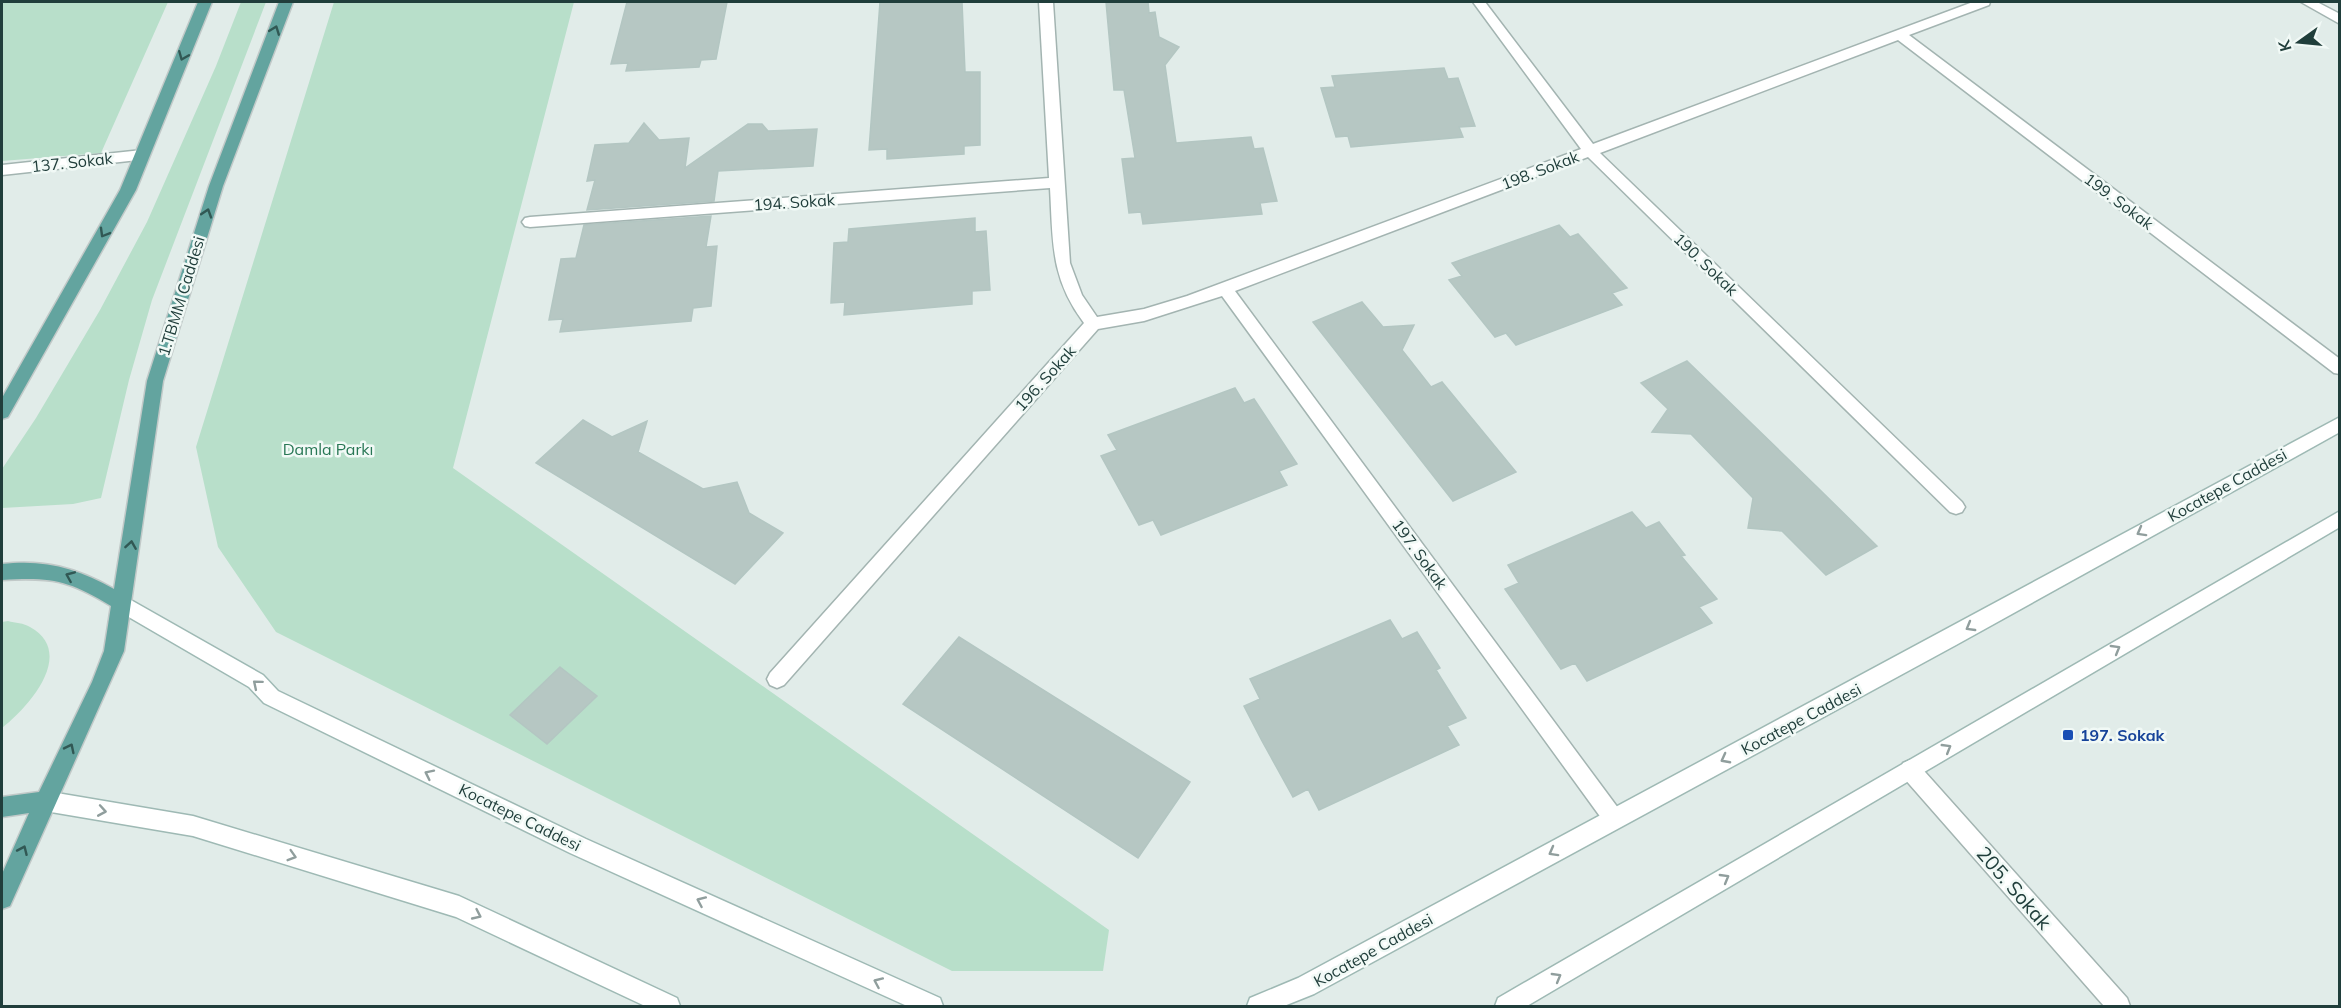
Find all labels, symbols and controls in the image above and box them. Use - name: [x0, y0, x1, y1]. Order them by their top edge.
- north arrow: [2269, 12, 2329, 72]
- one-way arrow: [268, 25, 280, 36]
- text: K: [2273, 37, 2296, 54]
- one-way arrow: [178, 49, 190, 60]
- street label: 198. Sokak: [1498, 146, 1582, 194]
- street label: 137. Sokak: [30, 148, 114, 176]
- street label: 199. Sokak: [2080, 168, 2158, 234]
- street label: 194. Sokak: [753, 189, 836, 215]
- one-way arrow: [200, 208, 212, 219]
- one-way arrow: [99, 227, 111, 238]
- street label: 190. Sokak: [1670, 228, 1743, 300]
- street label: 1.TBMM Caddesi: [153, 234, 209, 358]
- street label: 196. Sokak: [1010, 340, 1080, 415]
- park label: Damla Parkı: [283, 439, 373, 459]
- street label: Kocatepe Caddesi: [2164, 444, 2290, 526]
- street label: 197. Sokak: [1388, 515, 1453, 594]
- one-way arrow: [2136, 525, 2147, 536]
- one-way arrow: [124, 540, 137, 550]
- one-way arrow: [65, 571, 76, 583]
- one-way arrow: [1966, 620, 1976, 631]
- one-way arrow: [2110, 645, 2120, 656]
- street label: Kocatepe Caddesi: [1738, 679, 1864, 759]
- one-way arrow: [253, 680, 264, 691]
- place label: 197. Sokak: [2080, 725, 2166, 745]
- marker: 197. Sokak: [2061, 728, 2075, 742]
- one-way arrow: [1941, 743, 1951, 755]
- one-way arrow: [63, 744, 75, 755]
- one-way arrow: [1720, 752, 1731, 763]
- one-way arrow: [425, 769, 436, 781]
- street label: Kocatepe Caddesi: [456, 779, 584, 855]
- one-way arrow: [97, 804, 107, 817]
- street label: 205. Sokak: [1971, 841, 2058, 935]
- one-way arrow: [16, 845, 28, 856]
- one-way arrow: [1549, 845, 1559, 856]
- one-way arrow: [286, 849, 297, 861]
- one-way arrow: [1719, 874, 1729, 886]
- one-way arrow: [696, 897, 707, 909]
- one-way arrow: [471, 908, 482, 920]
- street label: Kocatepe Caddesi: [1310, 909, 1436, 991]
- one-way arrow: [1551, 973, 1561, 984]
- one-way arrow: [874, 978, 885, 990]

